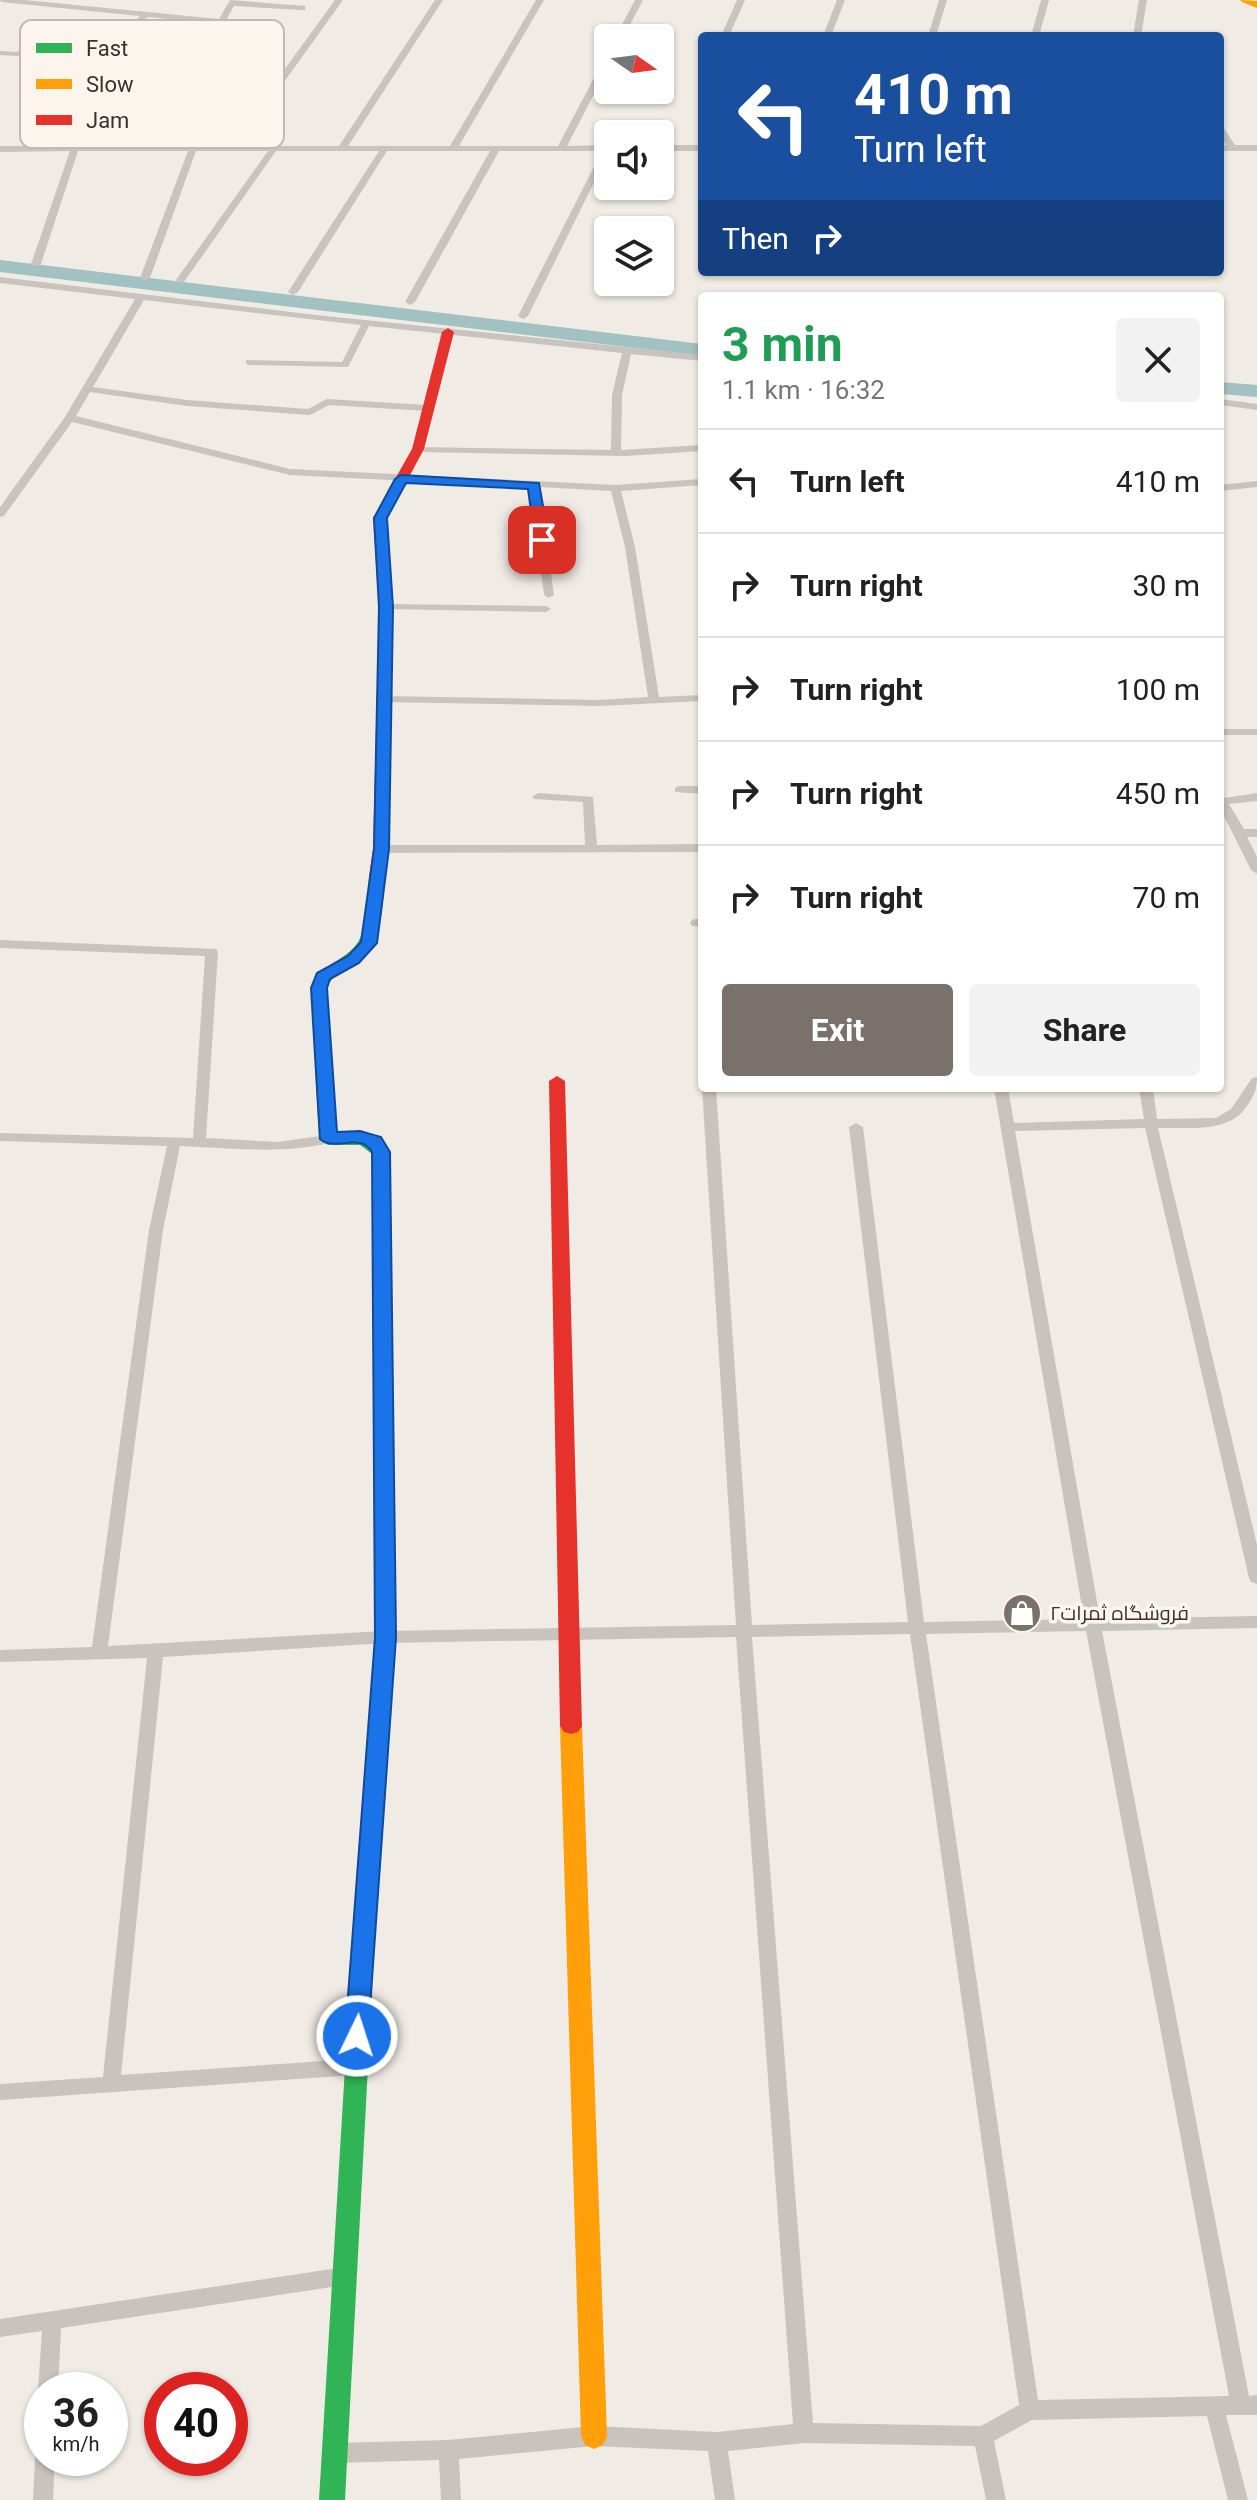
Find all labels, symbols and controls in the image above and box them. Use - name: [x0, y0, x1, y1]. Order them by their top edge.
- legend: [20, 20, 284, 148]
- north arrow: [594, 24, 674, 104]
- map controls: [594, 24, 674, 296]
- text: Fast: [86, 36, 128, 61]
- text: 410 m: [854, 62, 1013, 128]
- icon: left: [722, 64, 826, 168]
- text: Slow: [86, 72, 134, 97]
- text: Jam: [86, 108, 129, 133]
- button: sound: [594, 120, 674, 200]
- text: Turn left: [854, 129, 987, 171]
- button: layers: [594, 216, 674, 296]
- icon: right: [805, 216, 849, 260]
- text: Then: [722, 221, 789, 256]
- text: 3 min: [722, 316, 843, 373]
- button: close: [1116, 318, 1200, 402]
- text: 1.1 km · 16:32: [722, 375, 885, 405]
- icon: left: [722, 459, 766, 503]
- text: Turn left: [790, 464, 905, 499]
- text: 410 m: [1116, 464, 1200, 499]
- pin: [508, 506, 576, 574]
- icon: arrive: [520, 518, 564, 562]
- icon: right: [722, 563, 766, 607]
- text: Turn right: [790, 568, 923, 603]
- text: 30 m: [1133, 568, 1200, 603]
- icon: right: [722, 667, 766, 711]
- text: Turn right: [790, 672, 923, 707]
- text: 100 m: [1116, 672, 1200, 707]
- icon: right: [722, 771, 766, 815]
- text: Turn right: [790, 776, 923, 811]
- text: 450 m: [1116, 776, 1200, 811]
- icon: right: [722, 875, 766, 919]
- text: Turn right: [790, 880, 923, 915]
- text: 70 m: [1133, 880, 1200, 915]
- button: Exit: [722, 984, 953, 1076]
- button: Share: [969, 984, 1200, 1076]
- shop icon: فروشگاه ثمرات٢: [1001, 1592, 1043, 1634]
- place label: فروشگاه ثمرات٢: [1050, 1601, 1189, 1625]
- position arrow: [315, 1994, 399, 2078]
- speed limit sign: 40: [144, 2372, 248, 2476]
- text: 36: [53, 2390, 99, 2437]
- text: km/h: [53, 2432, 99, 2456]

